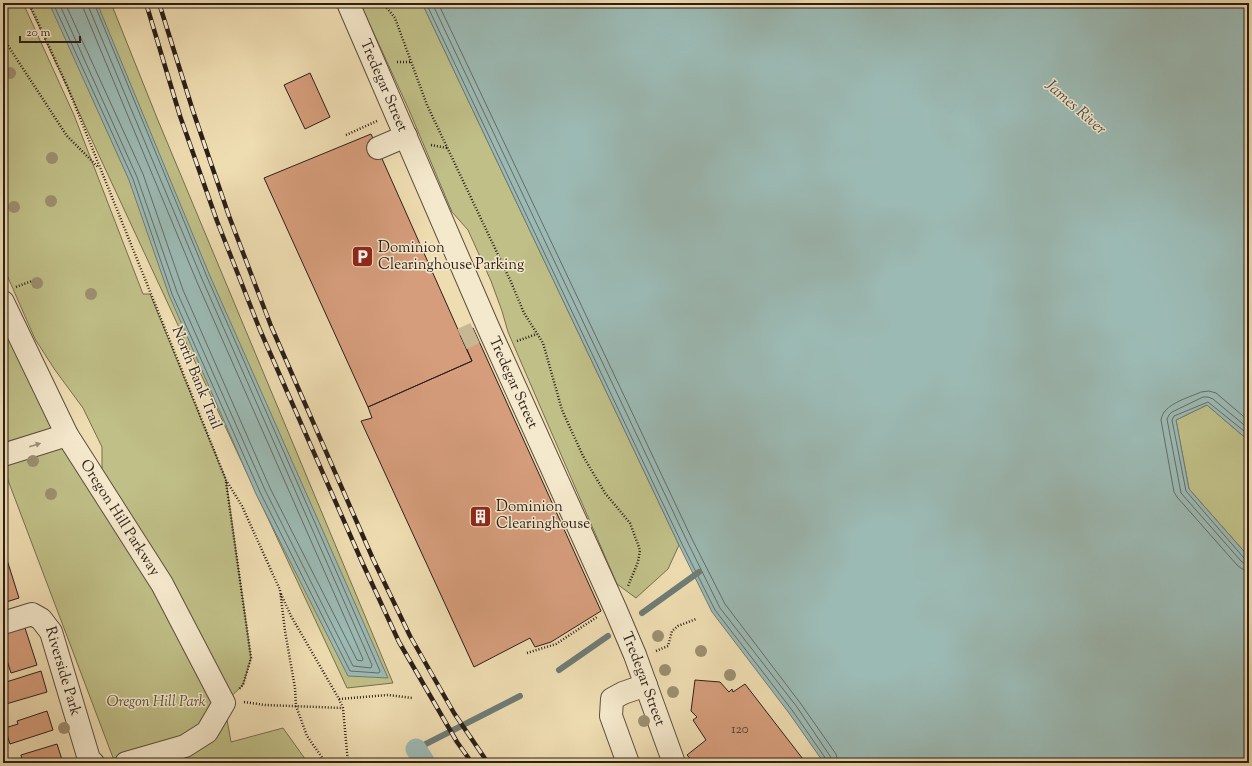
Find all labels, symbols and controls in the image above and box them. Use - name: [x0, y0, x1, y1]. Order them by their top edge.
- scale bar: [20, 18, 80, 44]
- text: 20 m: [26, 24, 51, 42]
- street label: Tredegar Street: [354, 36, 413, 135]
- water label: James River: [1039, 74, 1111, 141]
- place label: Dominion Clearinghouse Parking: [378, 238, 524, 276]
- parking icon: Dominion Clearinghouse Parking: [350, 244, 376, 270]
- street label: North Bank Trail: [166, 323, 226, 433]
- street label: Tredegar Street: [483, 333, 543, 432]
- one-way arrow: [29, 442, 41, 448]
- street label: Oregon Hill Parkway: [75, 456, 165, 581]
- place label: Dominion Clearinghouse: [496, 497, 590, 535]
- building icon: Dominion Clearinghouse: [468, 503, 494, 529]
- street label: Riverside Park: [39, 624, 86, 718]
- street label: Tredegar Street: [616, 629, 670, 729]
- park label: Oregon Hill Park: [106, 692, 206, 713]
- house number: 120: [731, 721, 749, 739]

